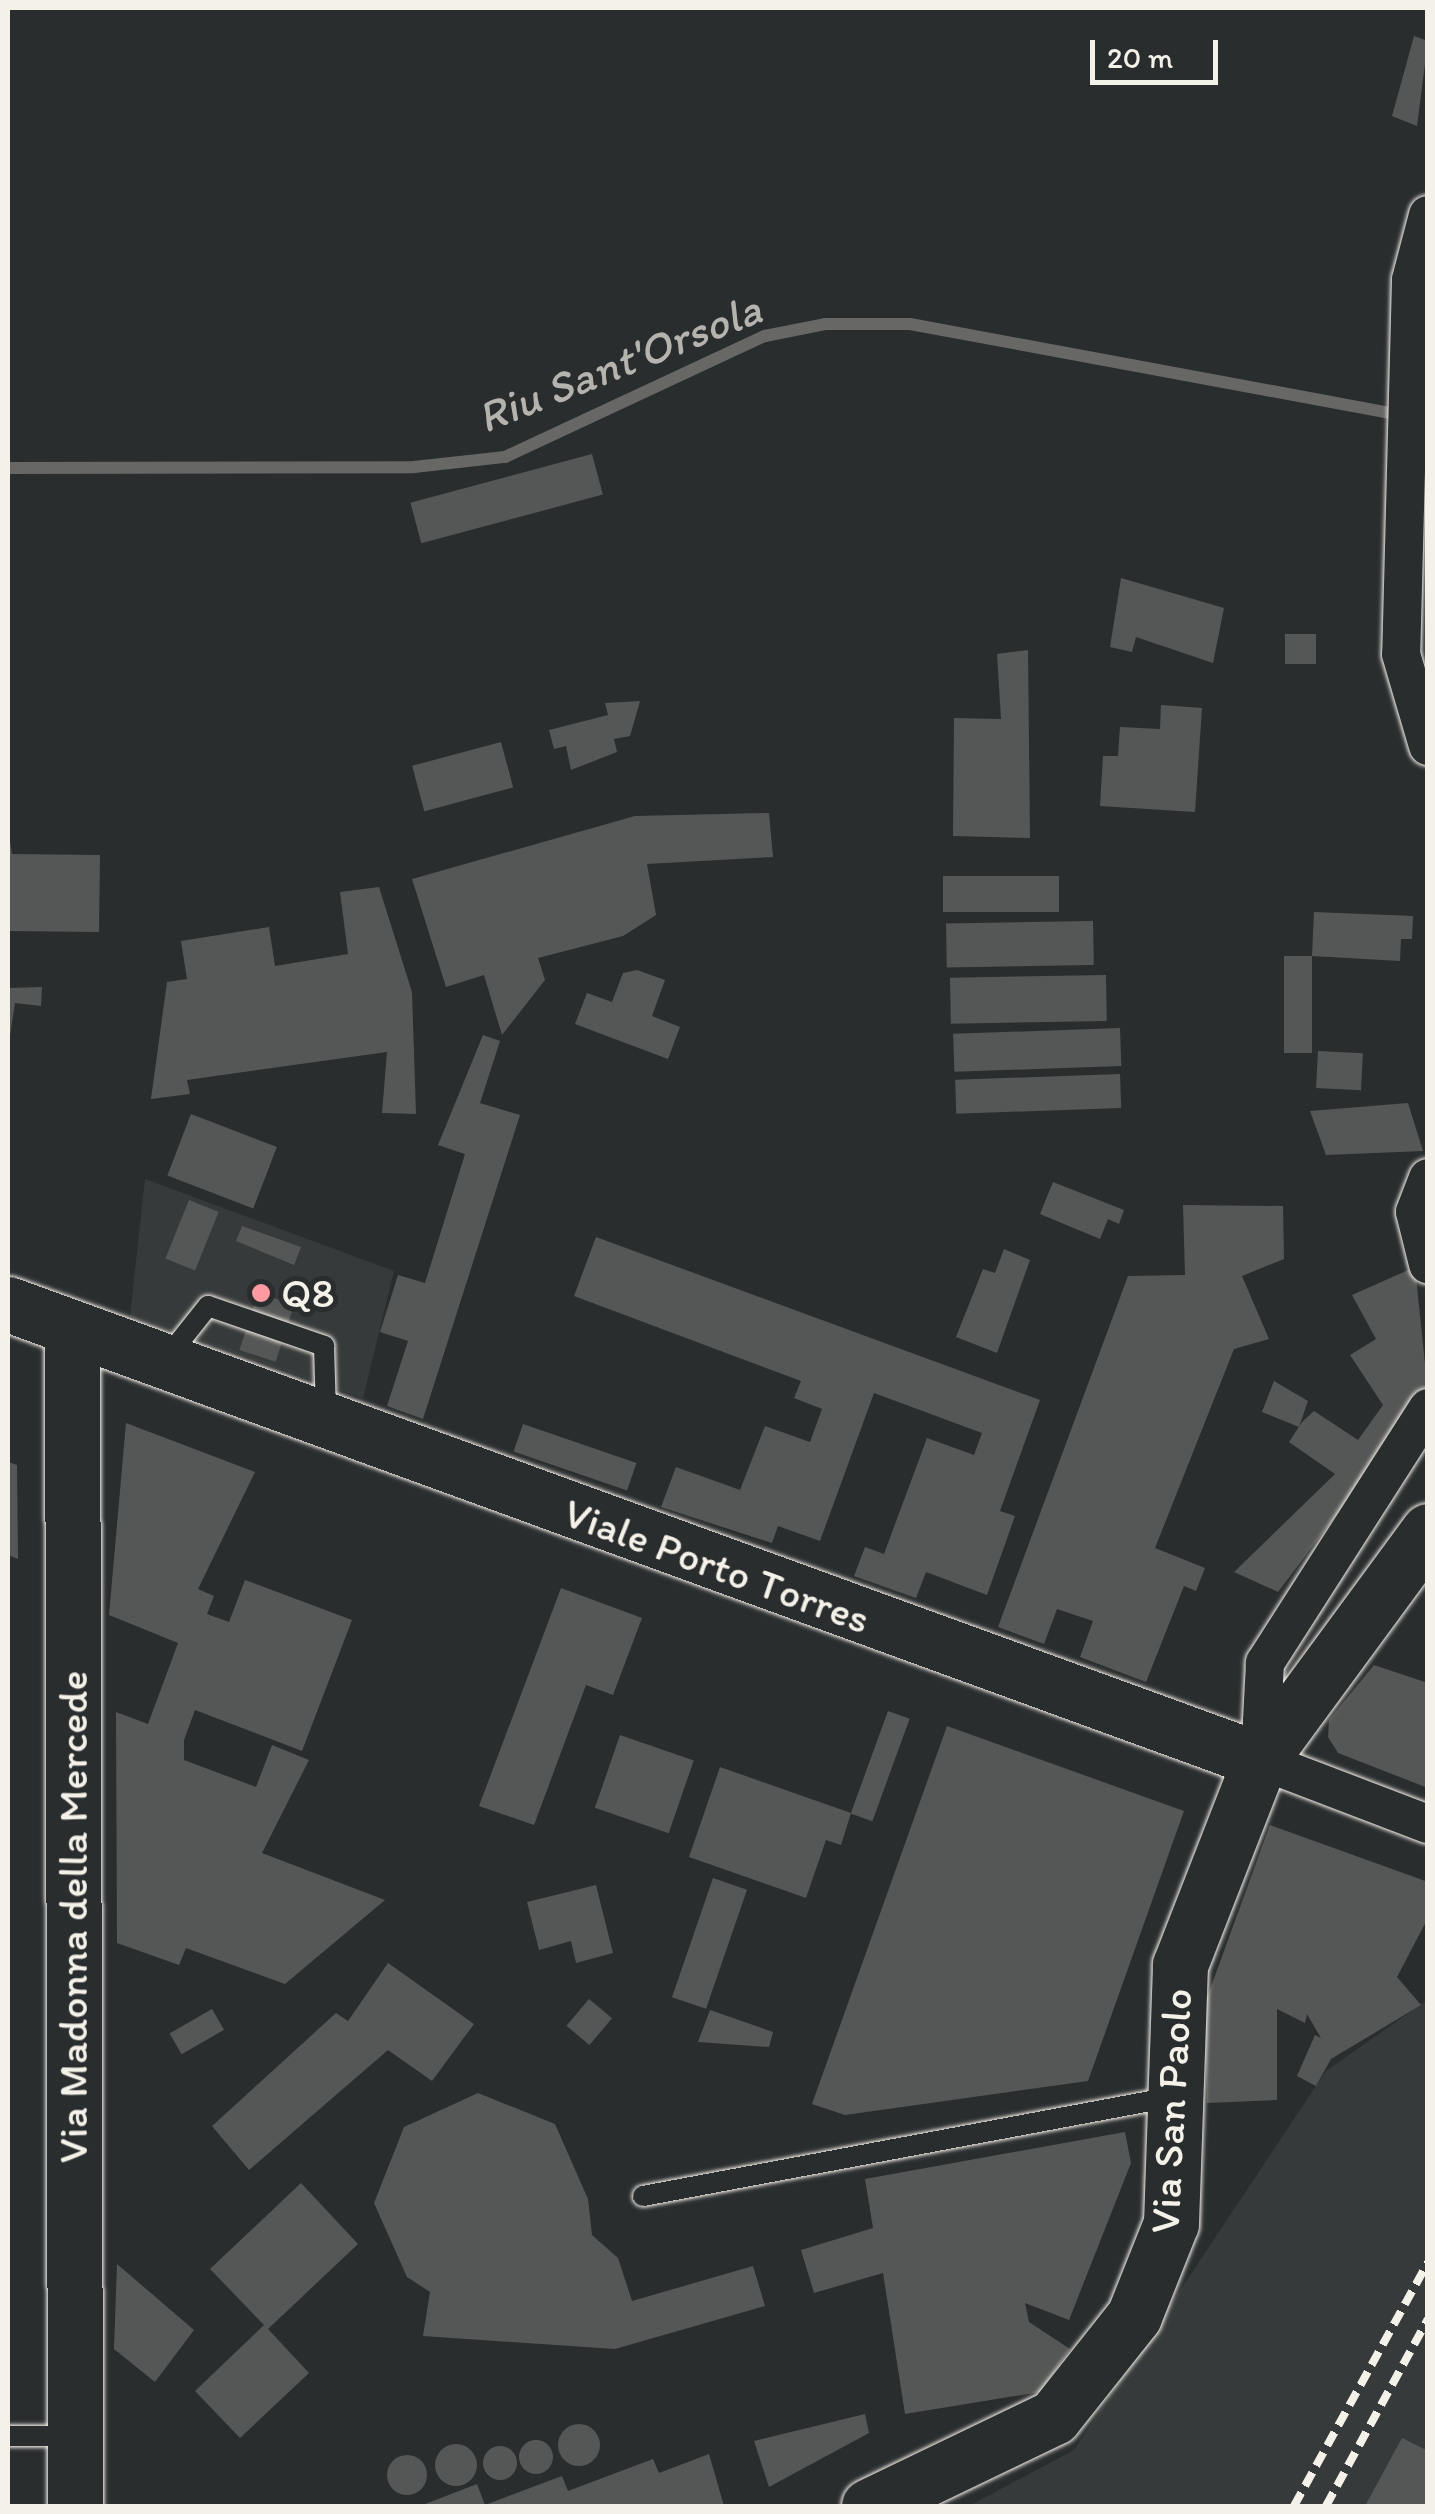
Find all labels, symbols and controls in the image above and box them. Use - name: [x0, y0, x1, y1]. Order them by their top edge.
- scale bar: [1095, 20, 1222, 82]
- text: 20 m: [1107, 39, 1173, 76]
- water label: Riu Sant'Orsola: [469, 282, 769, 444]
- place label: Q8: [281, 1268, 334, 1318]
- marker: Q8: [250, 1282, 272, 1304]
- street label: Viale Porto Torres: [559, 1488, 875, 1644]
- street label: Via Madonna della Mercede: [48, 1671, 98, 2163]
- street label: Via San Paolo: [1139, 1988, 1203, 2234]

